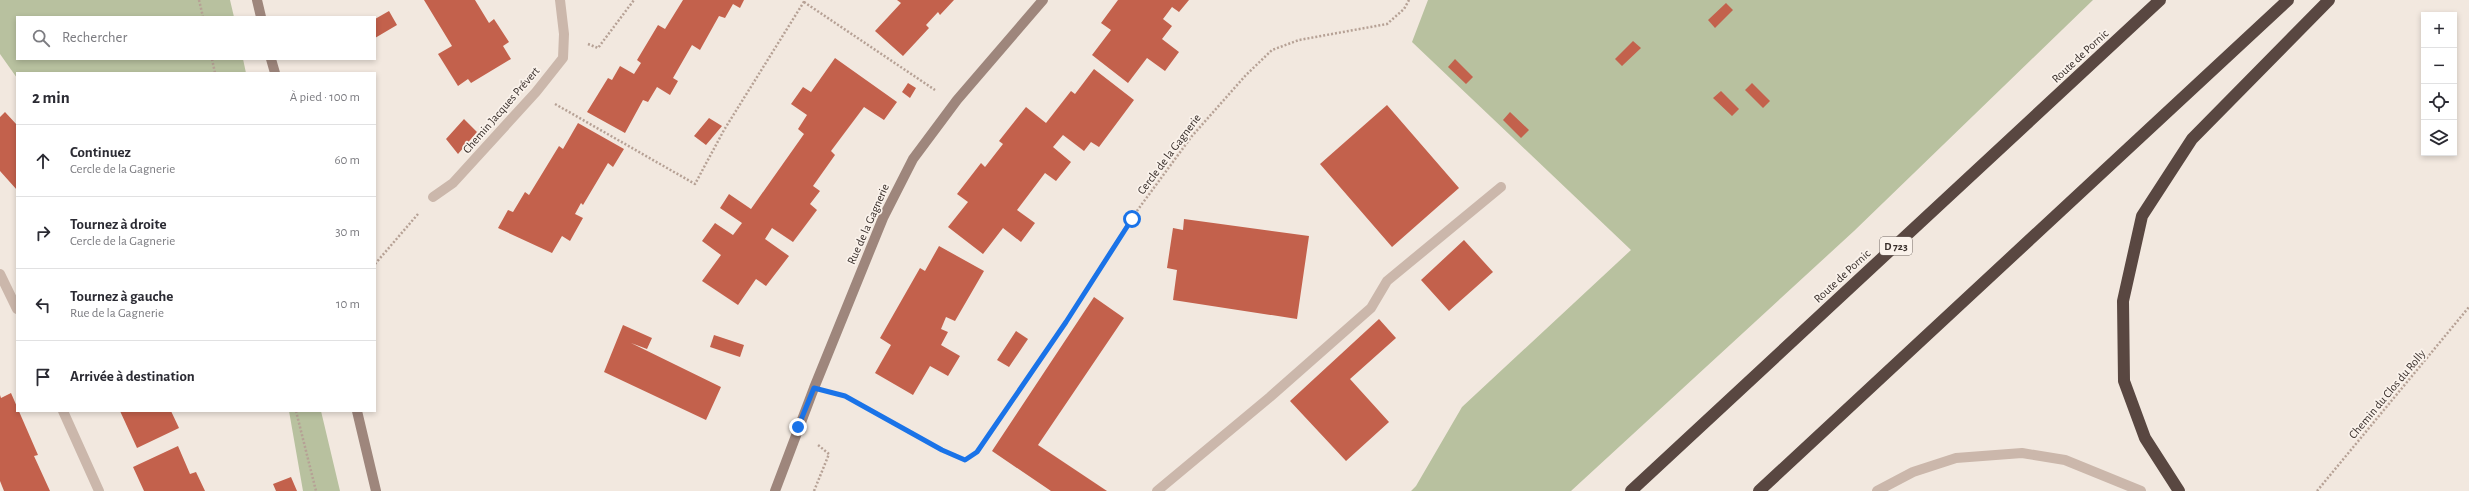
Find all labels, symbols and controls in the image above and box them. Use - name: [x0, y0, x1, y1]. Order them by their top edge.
- map controls: [2421, 12, 2457, 156]
- button: +: [2421, 12, 2457, 48]
- search box: [16, 16, 376, 60]
- icon: search: [30, 27, 52, 49]
- street label: Route de Pornic: [2049, 27, 2111, 85]
- text: Rechercher: [62, 30, 127, 45]
- button: −: [2421, 48, 2457, 84]
- street label: Chemin Jacques Prévert: [460, 64, 542, 155]
- button: locate: [2421, 84, 2457, 120]
- text: 2 min: [32, 89, 70, 106]
- text: À pied · 100 m: [290, 91, 360, 104]
- street label: Cercle de la Gagnerie: [1135, 112, 1203, 196]
- button: layers: [2421, 120, 2457, 156]
- text: Continuez: [70, 145, 131, 160]
- icon: ahead: [32, 150, 54, 172]
- text: 60 m: [334, 154, 360, 167]
- text: Cercle de la Gagnerie: [70, 163, 175, 176]
- street label: Rue de la Gagnerie: [845, 182, 891, 266]
- route start: [1123, 210, 1141, 228]
- text: Tournez à droite: [70, 217, 167, 232]
- icon: right: [32, 222, 54, 244]
- text: 30 m: [335, 226, 360, 239]
- text: Cercle de la Gagnerie: [70, 235, 175, 248]
- road number: D 723: [1880, 237, 1912, 255]
- street label: Route de Pornic: [1811, 247, 1873, 305]
- text: Tournez à gauche: [70, 289, 173, 304]
- icon: left: [32, 294, 54, 316]
- text: 10 m: [336, 298, 360, 311]
- text: Rue de la Gagnerie: [70, 307, 164, 320]
- street label: Chemin du Clos du Rolly: [2346, 347, 2428, 441]
- icon: arrive: [32, 366, 54, 388]
- text: Arrivée à destination: [70, 369, 195, 384]
- route end: [789, 418, 807, 436]

